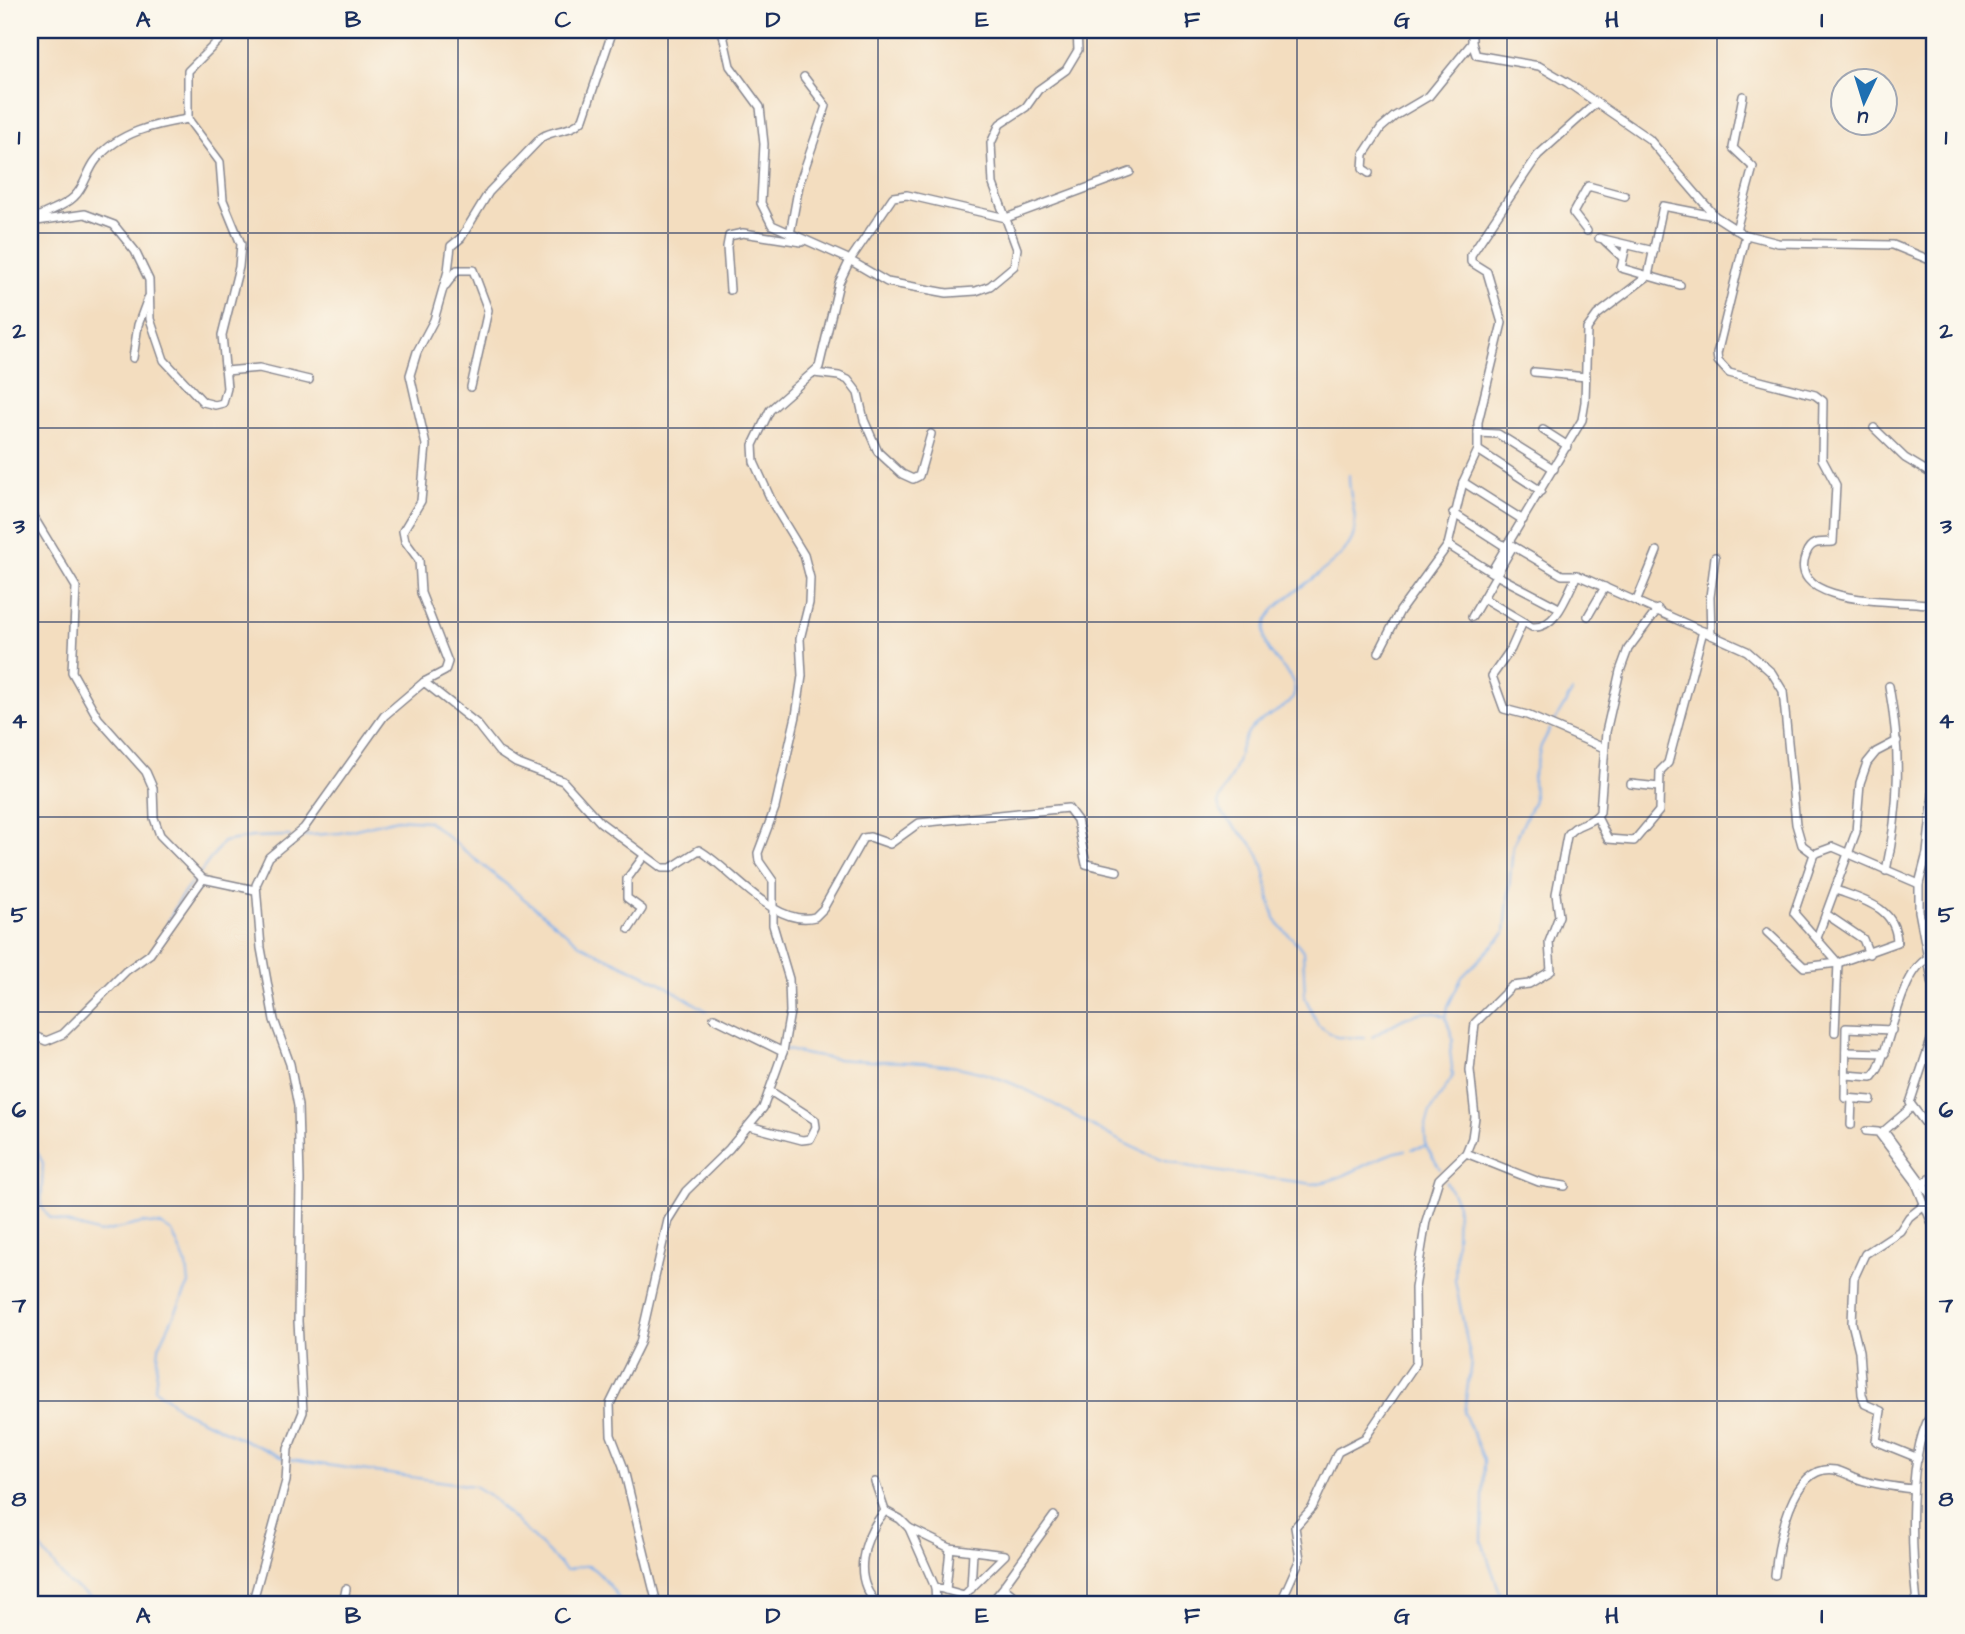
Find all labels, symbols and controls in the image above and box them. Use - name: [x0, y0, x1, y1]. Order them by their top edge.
- text: A: [136, 4, 151, 36]
- text: B: [345, 4, 362, 36]
- text: C: [555, 4, 572, 36]
- text: D: [766, 4, 781, 36]
- text: E: [975, 4, 989, 36]
- text: F: [1184, 4, 1201, 36]
- text: G: [1394, 4, 1410, 36]
- text: H: [1605, 4, 1619, 36]
- text: I: [1820, 4, 1824, 36]
- north arrow: [1828, 66, 1898, 136]
- text: U: [1856, 104, 1869, 131]
- text: 1: [18, 121, 21, 153]
- text: 1: [1945, 121, 1948, 153]
- text: 2: [11, 315, 26, 347]
- text: 2: [1938, 315, 1953, 347]
- text: 3: [12, 510, 25, 542]
- text: 3: [1939, 510, 1952, 542]
- text: 4: [11, 705, 27, 737]
- text: 4: [1938, 705, 1954, 737]
- text: 5: [11, 899, 28, 931]
- text: 5: [1938, 899, 1955, 931]
- text: 6: [12, 1094, 27, 1126]
- text: 6: [1939, 1094, 1954, 1126]
- text: 7: [11, 1289, 27, 1321]
- text: 7: [1938, 1289, 1954, 1321]
- text: 8: [12, 1483, 27, 1515]
- text: 8: [1939, 1483, 1954, 1515]
- text: A: [136, 1600, 151, 1632]
- text: B: [345, 1600, 362, 1632]
- text: C: [555, 1600, 572, 1632]
- text: D: [766, 1600, 781, 1632]
- text: E: [975, 1600, 989, 1632]
- text: F: [1184, 1600, 1201, 1632]
- text: G: [1394, 1600, 1410, 1632]
- text: H: [1605, 1600, 1619, 1632]
- text: I: [1820, 1600, 1824, 1632]

